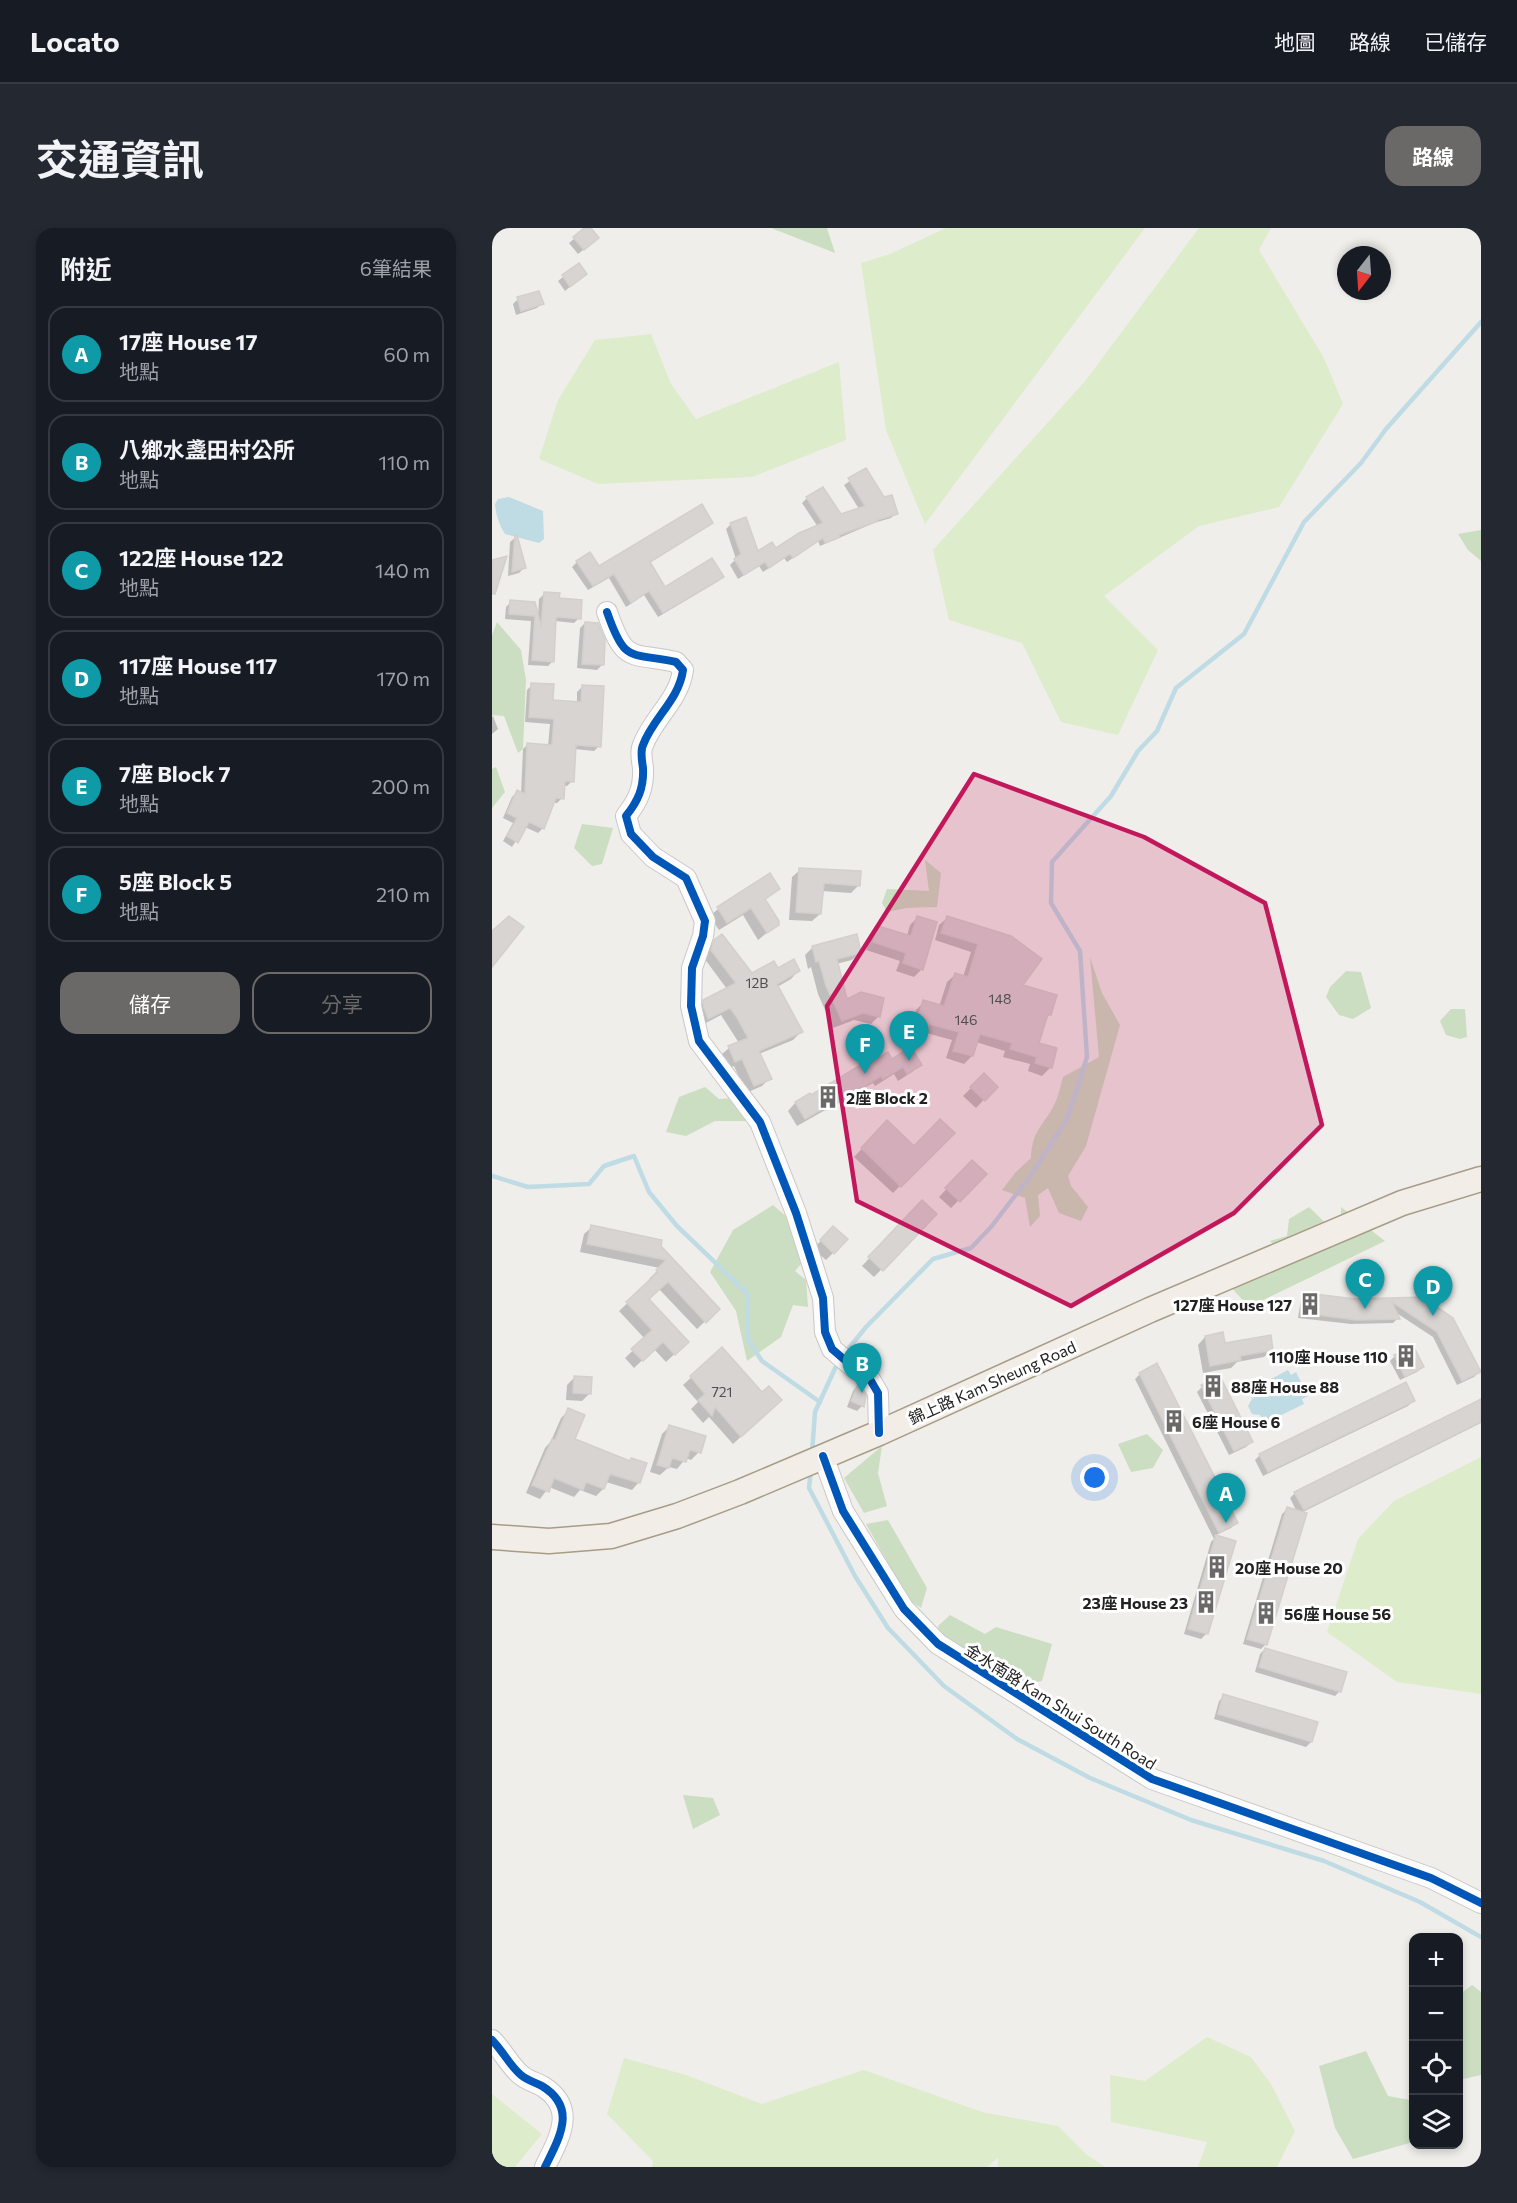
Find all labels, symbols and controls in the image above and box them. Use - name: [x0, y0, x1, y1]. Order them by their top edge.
- text: Locato: [30, 24, 120, 58]
- text: 地圖: [1274, 29, 1316, 54]
- text: 路線: [1349, 29, 1391, 54]
- text: 已儲存: [1424, 29, 1487, 54]
- button: 路線: [1385, 126, 1481, 186]
- text: 交通資訊: [36, 132, 204, 184]
- north arrow: [1337, 246, 1391, 300]
- text: 附近: [60, 253, 112, 284]
- text: 6筆結果: [360, 256, 432, 280]
- text: 17座 House 17: [119, 328, 258, 355]
- text: A: [74, 342, 89, 366]
- text: 60 m: [384, 342, 430, 366]
- text: 地點: [119, 359, 159, 383]
- text: 八鄉水盞田村公所: [119, 436, 295, 463]
- text: B: [75, 450, 88, 474]
- text: 110 m: [379, 450, 430, 474]
- text: 地點: [119, 467, 159, 491]
- text: 122座 House 122: [119, 544, 283, 571]
- text: C: [75, 558, 88, 582]
- text: 140 m: [375, 558, 430, 582]
- text: 地點: [119, 575, 159, 599]
- text: 117座 House 117: [119, 652, 277, 679]
- text: D: [74, 666, 89, 690]
- text: 170 m: [377, 666, 430, 690]
- text: 地點: [119, 683, 159, 707]
- text: 7座 Block 7: [119, 760, 231, 787]
- text: E: [76, 774, 87, 798]
- text: 200 m: [372, 774, 430, 798]
- text: 地點: [119, 791, 159, 815]
- text: 5座 Block 5: [119, 868, 232, 895]
- text: F: [76, 882, 87, 906]
- text: 210 m: [376, 882, 430, 906]
- text: 地點: [119, 899, 159, 923]
- button: 儲存: [60, 972, 240, 1034]
- button: 分享: [252, 972, 432, 1034]
- house number: 12B: [746, 974, 768, 991]
- house number: 148: [989, 990, 1011, 1007]
- house number: 146: [955, 1011, 977, 1028]
- pin: E: [890, 1012, 928, 1061]
- pin: F: [846, 1024, 884, 1074]
- building icon: 2座 Block 2: [815, 1084, 841, 1110]
- place label: 2座 Block 2: [846, 1088, 928, 1107]
- pin: C: [1346, 1260, 1384, 1309]
- pin: D: [1414, 1266, 1452, 1316]
- building icon: 127座 House 127: [1297, 1291, 1323, 1317]
- place label: 127座 House 127: [1173, 1295, 1292, 1314]
- street label: 錦上路 Kam Sheung Road: [905, 1336, 1079, 1428]
- building icon: 110座 House 110: [1393, 1343, 1419, 1369]
- pin: B: [842, 1344, 881, 1393]
- place label: 110座 House 110: [1269, 1347, 1388, 1366]
- building icon: 88座 House 88: [1200, 1373, 1226, 1399]
- place label: 88座 House 88: [1231, 1377, 1339, 1396]
- house number: 721: [711, 1383, 733, 1400]
- building icon: 6座 House 6: [1161, 1408, 1187, 1434]
- place label: 6座 House 6: [1192, 1412, 1281, 1431]
- your location: [1080, 1463, 1109, 1492]
- pin: A: [1206, 1474, 1246, 1523]
- building icon: 20座 House 20: [1204, 1554, 1230, 1580]
- place label: 20座 House 20: [1235, 1558, 1343, 1577]
- building icon: 23座 House 23: [1193, 1589, 1219, 1615]
- place label: 23座 House 23: [1082, 1593, 1188, 1612]
- building icon: 56座 House 56: [1253, 1600, 1279, 1626]
- place label: 56座 House 56: [1284, 1604, 1391, 1623]
- street label: 金水南路 Kam Shui South Road: [962, 1639, 1160, 1773]
- map controls: [1409, 1933, 1463, 2149]
- button: +: [1409, 1933, 1463, 1987]
- button: −: [1409, 1987, 1463, 2041]
- button: locate: [1409, 2041, 1463, 2095]
- button: layers: [1409, 2095, 1463, 2149]

